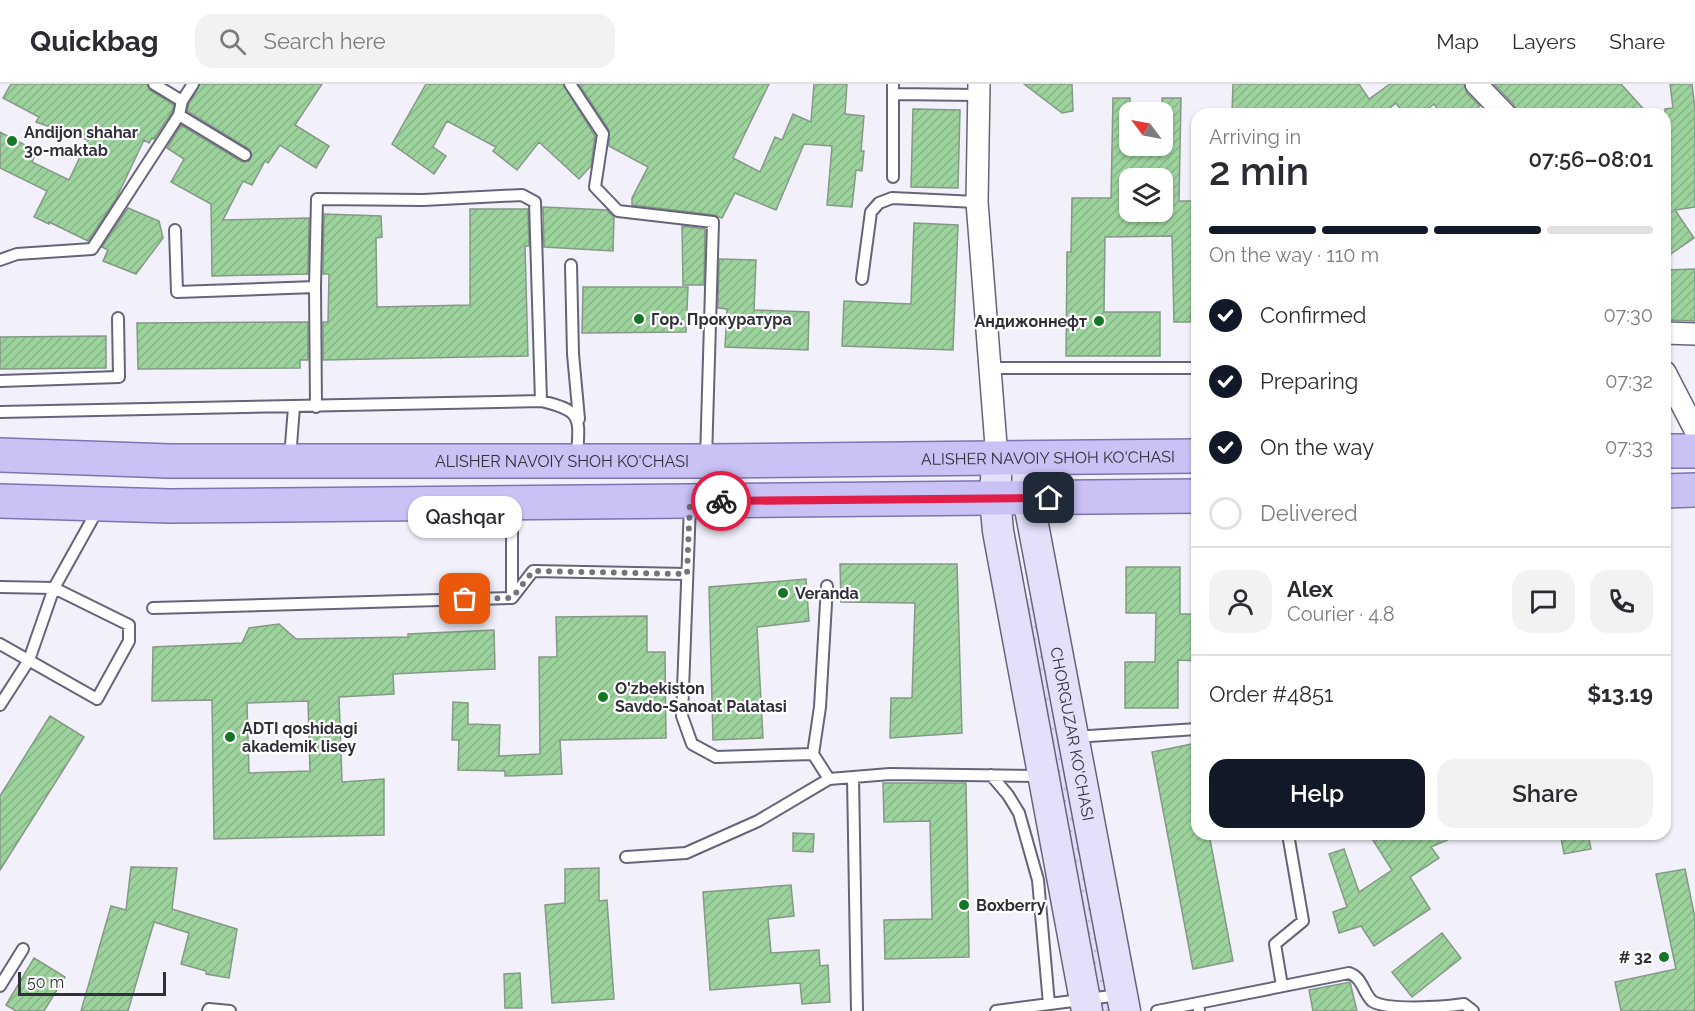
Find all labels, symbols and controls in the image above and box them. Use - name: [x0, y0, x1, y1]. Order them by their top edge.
- search box: [195, 14, 615, 68]
- text: Quickbag: [30, 25, 159, 58]
- icon: search: [216, 25, 249, 58]
- text: Search here: [264, 28, 386, 54]
- text: Map: [1436, 29, 1479, 54]
- text: Layers: [1512, 29, 1576, 54]
- text: Share: [1609, 29, 1665, 54]
- north arrow: [1119, 102, 1173, 156]
- map controls: [1119, 102, 1173, 222]
- place label: Andijon shahar 30-maktab: [24, 123, 138, 160]
- text: Arriving in: [1209, 125, 1301, 149]
- marker: Andijon shahar 30-maktab: [5, 134, 19, 148]
- text: 07:56–08:01: [1529, 146, 1653, 172]
- text: 2 min: [1209, 148, 1309, 194]
- button: layers: [1119, 168, 1173, 222]
- text: On the way · 110 m: [1209, 243, 1379, 267]
- icon: check: [1209, 299, 1242, 332]
- text: Confirmed: [1260, 302, 1367, 328]
- text: 07:30: [1604, 303, 1653, 327]
- place label: Гор. Прокуратура: [651, 310, 792, 329]
- marker: Гор. Прокуратура: [632, 312, 646, 326]
- place label: Андижоннефт: [975, 312, 1087, 331]
- marker: Андижоннефт: [1092, 314, 1106, 328]
- icon: check: [1209, 365, 1242, 398]
- text: Preparing: [1260, 368, 1358, 394]
- text: 07:32: [1605, 369, 1653, 393]
- icon: check: [1209, 431, 1242, 464]
- text: On the way: [1260, 434, 1374, 460]
- text: 07:33: [1605, 435, 1653, 459]
- street label: ALISHER NAVOIY SHOH KO'CHASI: [921, 447, 1175, 468]
- street label: ALISHER NAVOIY SHOH KO'CHASI: [435, 452, 689, 471]
- courier: [691, 471, 751, 531]
- pin: [1023, 472, 1074, 523]
- icon: home: [1032, 481, 1065, 514]
- icon: bike: [705, 485, 738, 518]
- callout: Qashqar: [408, 497, 522, 539]
- text: Delivered: [1260, 500, 1358, 526]
- text: Qashqar: [425, 505, 505, 529]
- button: person: [1209, 570, 1272, 633]
- button: chat: [1512, 570, 1575, 633]
- button: phone: [1590, 570, 1653, 633]
- pin: [439, 573, 490, 624]
- text: Alex: [1287, 576, 1333, 602]
- icon: bag: [448, 582, 481, 615]
- place label: Veranda: [795, 584, 859, 603]
- marker: Veranda: [776, 586, 790, 600]
- text: Courier · 4.8: [1287, 602, 1395, 626]
- street label: CHORGUZAR KO'CHASI: [1047, 645, 1098, 822]
- place label: O'zbekiston Savdo-Sanoat Palatasi: [615, 679, 787, 716]
- text: Order #4851: [1209, 681, 1333, 707]
- text: $13.19: [1587, 681, 1653, 707]
- marker: O'zbekiston Savdo-Sanoat Palatasi: [596, 690, 610, 704]
- place label: ADTI qoshidagi akademik lisey: [242, 719, 358, 756]
- marker: ADTI qoshidagi akademik lisey: [223, 730, 237, 744]
- button: Help: [1209, 759, 1425, 828]
- button: Share: [1437, 759, 1653, 828]
- place label: Boxberry: [976, 896, 1046, 915]
- marker: Boxberry: [957, 898, 971, 912]
- place label: # 32: [1619, 948, 1652, 967]
- marker: # 32: [1657, 950, 1671, 964]
- scale bar: [18, 969, 166, 996]
- text: 50 m: [27, 973, 64, 992]

